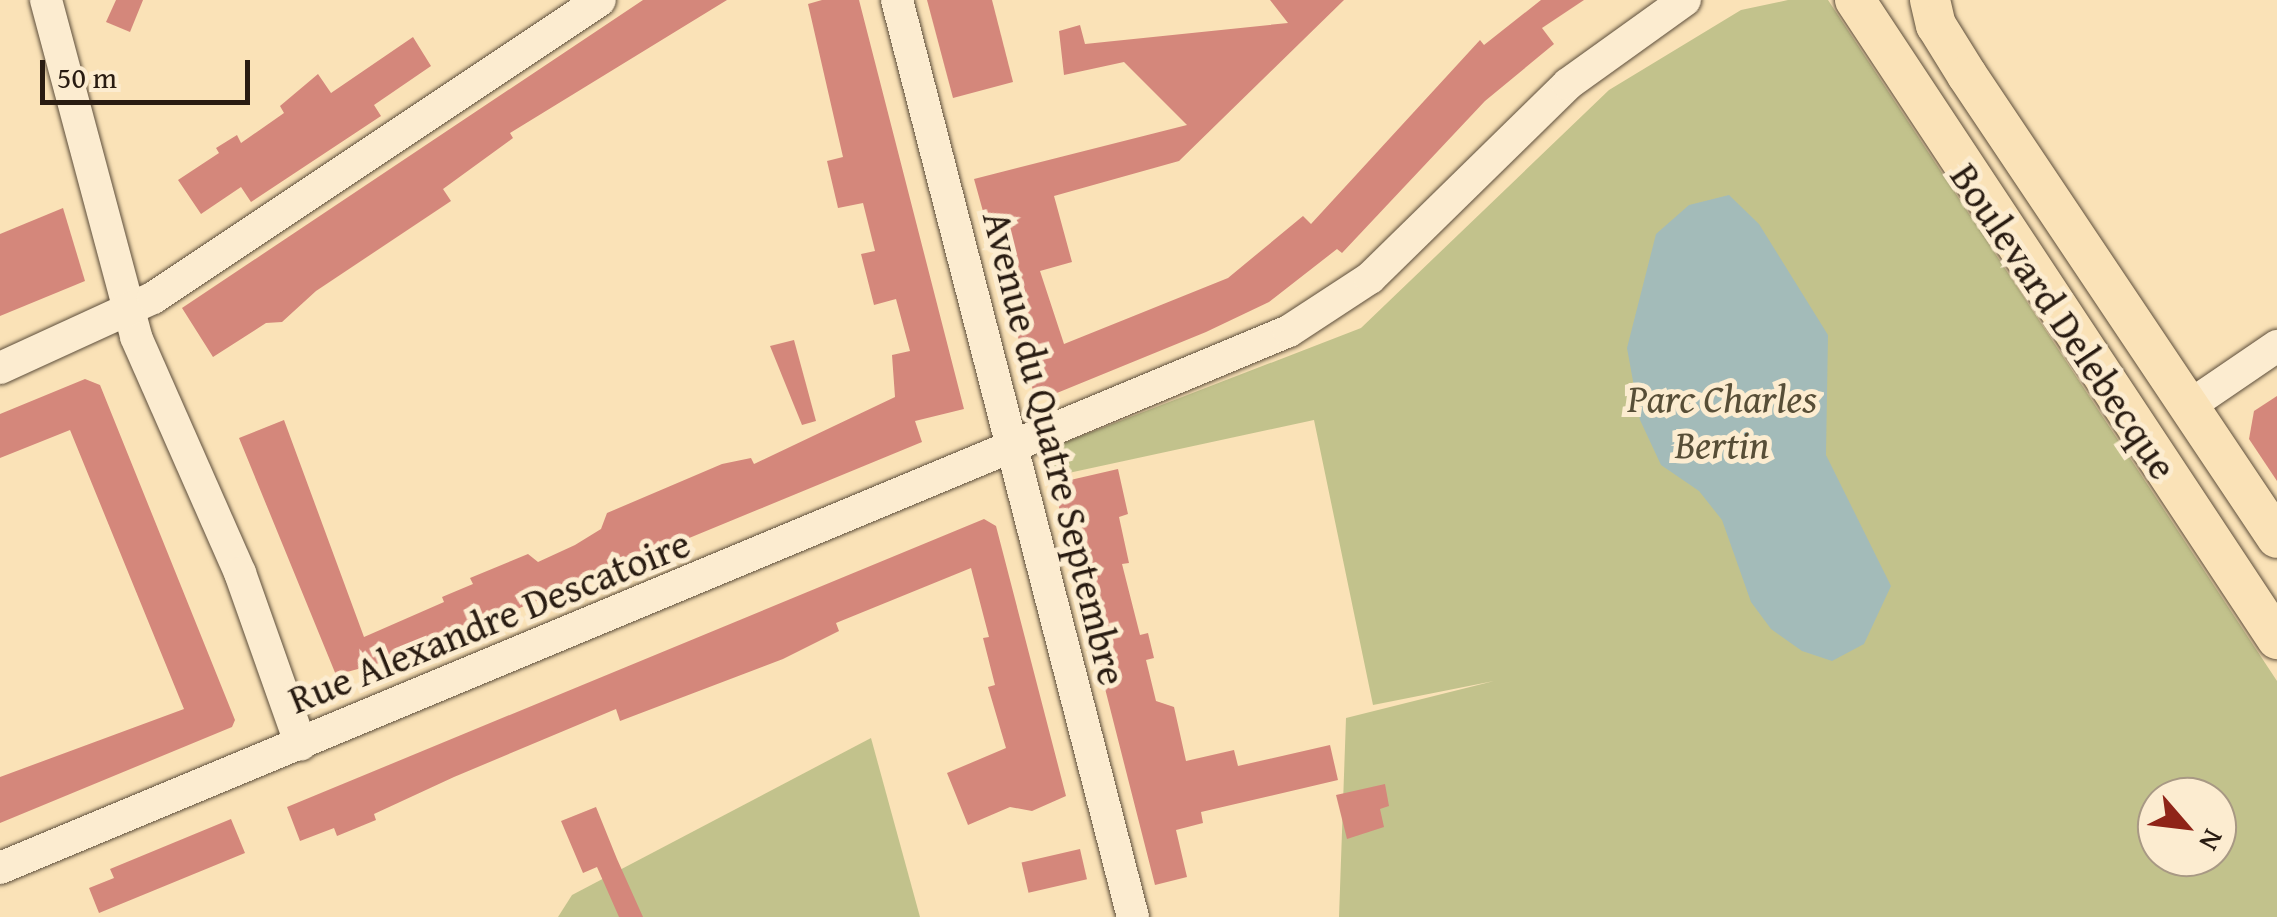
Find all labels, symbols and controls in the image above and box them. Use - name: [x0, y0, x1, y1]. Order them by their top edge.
- scale bar: [45, 40, 255, 102]
- text: 50 m: [57, 55, 117, 99]
- street label: Boulevard Delebecque: [1940, 154, 2188, 488]
- street label: Avenue du Quatre Septembre: [973, 206, 1137, 690]
- park label: Parc Charles Bertin: [1627, 374, 1817, 468]
- street label: Rue Alexandre Descatoire: [281, 518, 697, 724]
- north arrow: [2137, 777, 2237, 877]
- text: N: [2190, 822, 2235, 858]

